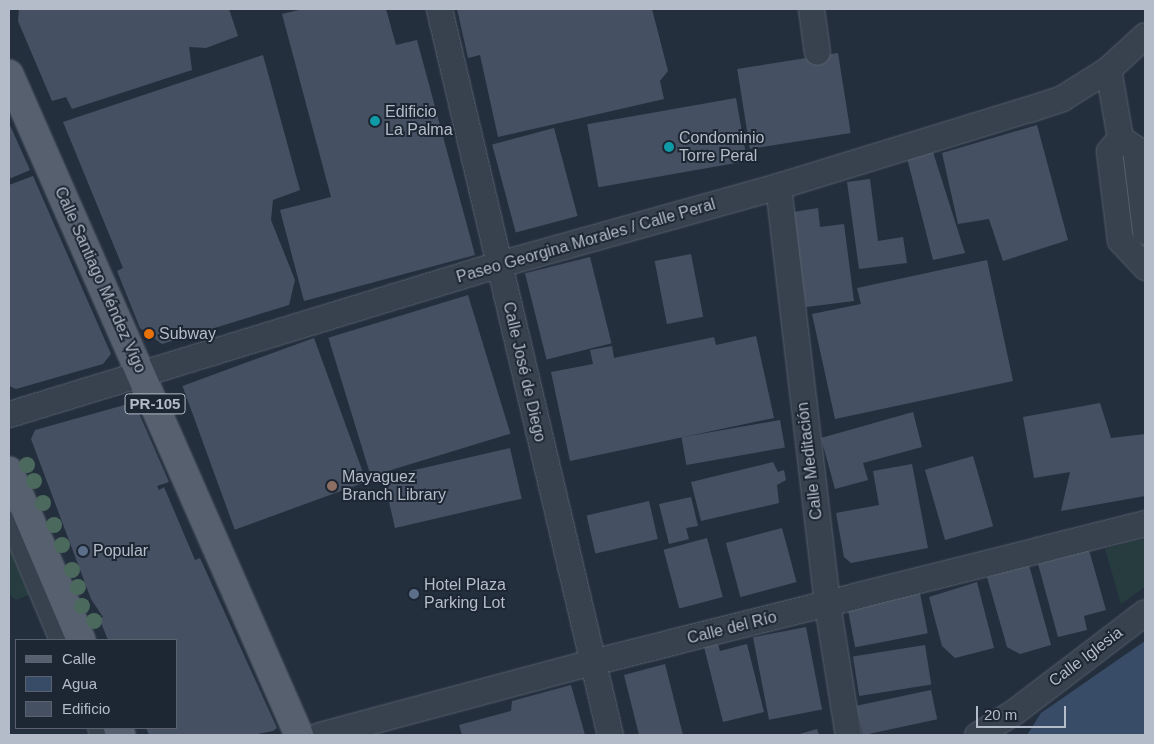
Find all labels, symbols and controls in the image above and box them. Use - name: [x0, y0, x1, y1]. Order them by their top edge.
- place label: Edificio La Palma: [385, 102, 453, 140]
- marker: Edificio La Palma: [369, 115, 381, 127]
- place label: Condominio Torre Peral: [679, 128, 764, 166]
- marker: Condominio Torre Peral: [663, 141, 675, 153]
- street label: Calle Santiago Méndez Vigo: [50, 184, 150, 376]
- street label: Paseo Georgina Morales / Calle Peral: [454, 195, 718, 287]
- street label: Calle José de Diego: [499, 300, 549, 444]
- place label: Subway: [159, 324, 216, 344]
- marker: Subway: [143, 328, 155, 340]
- road number: PR-105: [124, 392, 186, 416]
- street label: Calle Meditación: [793, 401, 827, 521]
- place label: Mayaguez Branch Library: [342, 467, 446, 505]
- marker: Mayaguez Branch Library: [326, 480, 338, 492]
- place label: Popular: [93, 541, 148, 561]
- marker: Popular: [77, 545, 89, 557]
- place label: Hotel Plaza Parking Lot: [424, 575, 506, 613]
- marker: Hotel Plaza Parking Lot: [408, 588, 420, 600]
- street label: Calle del Río: [685, 608, 779, 648]
- street label: Calle Iglesia: [1045, 623, 1127, 691]
- legend: [15, 639, 178, 729]
- text: Calle: [62, 650, 96, 667]
- text: Agua: [62, 675, 97, 692]
- scale bar: [979, 696, 1069, 728]
- text: Edificio: [62, 700, 110, 717]
- text: 20 m: [984, 706, 1017, 723]

